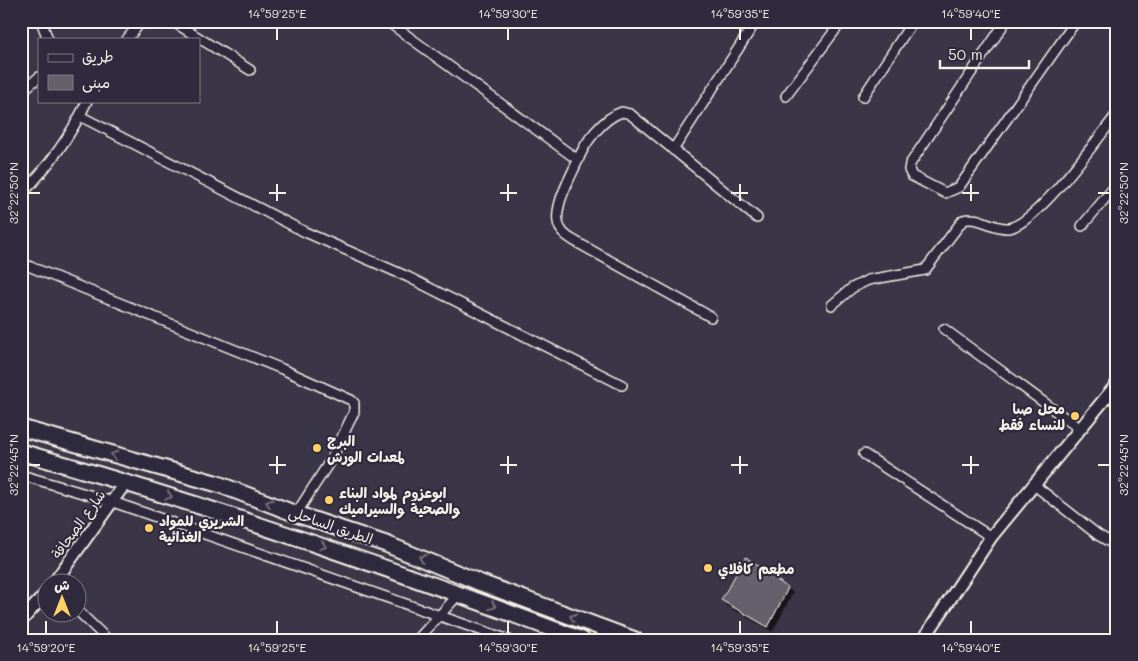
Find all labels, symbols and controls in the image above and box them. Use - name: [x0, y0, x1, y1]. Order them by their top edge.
- text: 14°59'25"E: [248, 5, 306, 21]
- text: 14°59'30"E: [478, 5, 538, 21]
- text: 14°59'35"E: [711, 5, 770, 21]
- text: 14°59'40"E: [941, 5, 1001, 21]
- legend: [38, 38, 200, 102]
- scale bar: [940, 38, 1029, 70]
- text: 50 m: [948, 44, 983, 64]
- text: طريق: [82, 46, 114, 66]
- text: مبنى: [82, 72, 110, 93]
- text: 32°22'50"N: [5, 162, 21, 224]
- text: 32°22'50"N: [1115, 162, 1131, 224]
- place label: محل صبا للنساء فقط: [999, 399, 1065, 434]
- marker: محل صبا للنساء فقط: [1069, 410, 1081, 422]
- place label: البرج لمعدات الورش: [327, 431, 405, 467]
- text: 32°22'45"N: [5, 434, 21, 496]
- text: 32°22'45"N: [1115, 434, 1131, 496]
- marker: البرج لمعدات الورش: [311, 442, 323, 454]
- one-way arrow: [110, 450, 119, 460]
- place label: ابوعزوم لمواد البناء والصحية والسيراميك: [339, 483, 461, 519]
- street label: شارع الصحافة: [47, 486, 110, 563]
- one-way arrow: [164, 490, 172, 500]
- marker: ابوعزوم لمواد البناء والصحية والسيراميك: [323, 494, 335, 506]
- one-way arrow: [265, 499, 274, 510]
- street label: الطريق الساحلى: [286, 502, 376, 548]
- place label: الشريري للمواد الغذائية: [159, 511, 245, 546]
- marker: الشريري للمواد الغذائية: [143, 522, 155, 534]
- one-way arrow: [318, 540, 327, 550]
- one-way arrow: [418, 554, 427, 565]
- place label: مطعم كافلاي: [718, 559, 794, 580]
- marker: مطعم كافلاي: [702, 562, 714, 574]
- north arrow: [38, 574, 88, 624]
- text: ش: [54, 575, 70, 594]
- one-way arrow: [488, 600, 497, 610]
- one-way arrow: [569, 613, 578, 623]
- text: 14°59'20"E: [17, 639, 76, 655]
- text: 14°59'25"E: [248, 639, 306, 655]
- text: 14°59'30"E: [478, 639, 538, 655]
- text: 14°59'35"E: [711, 639, 770, 655]
- text: 14°59'40"E: [941, 639, 1001, 655]

